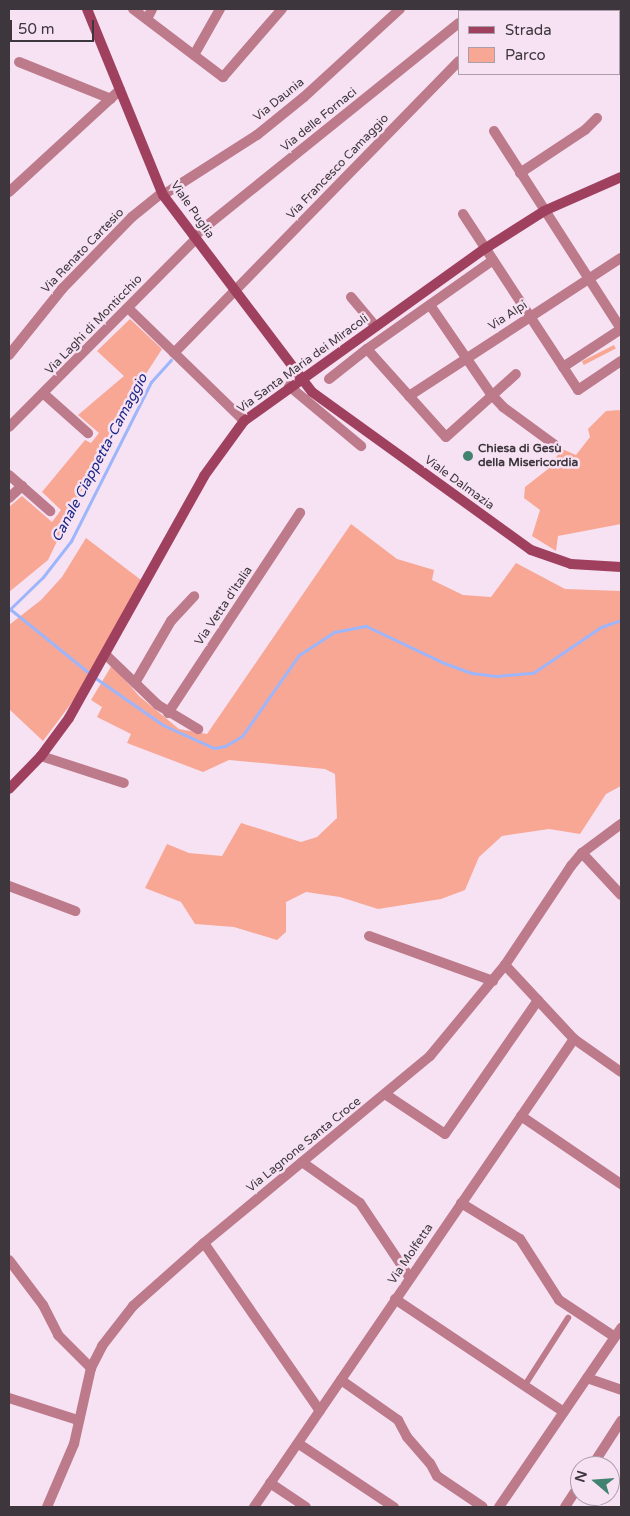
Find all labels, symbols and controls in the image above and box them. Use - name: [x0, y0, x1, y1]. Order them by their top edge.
- scale bar: [12, 10, 96, 42]
- legend: [458, 10, 620, 75]
- text: 50 m: [18, 20, 55, 38]
- text: Strada: [505, 21, 552, 39]
- text: Parco: [505, 46, 546, 64]
- street label: Via Daunia: [251, 75, 307, 125]
- street label: Via delle Fornaci: [278, 85, 360, 155]
- street label: Via Francesco Camaggio: [284, 111, 392, 223]
- street label: Viale Puglia: [167, 179, 217, 241]
- street label: Via Renato Cartesio: [39, 206, 127, 296]
- street label: Via Laghi di Monticchio: [43, 272, 145, 378]
- street label: Via Alpi: [486, 298, 530, 334]
- street label: Via Santa Maria dei Miracoli: [235, 312, 371, 416]
- water label: Canale Ciappetta-Camaggio: [48, 371, 152, 545]
- place label: Chiesa di Gesù della Misericordia: [478, 442, 578, 470]
- marker: Chiesa di Gesù della Misericordia: [462, 450, 474, 462]
- street label: Viale Dalmazia: [421, 453, 497, 513]
- street label: Via Vetta d'Italia: [192, 564, 256, 648]
- street label: Via Lagnone Santa Croce: [244, 1094, 364, 1196]
- street label: Via Molfetta: [386, 1221, 436, 1287]
- north arrow: [570, 1456, 620, 1506]
- text: N: [571, 1469, 591, 1484]

